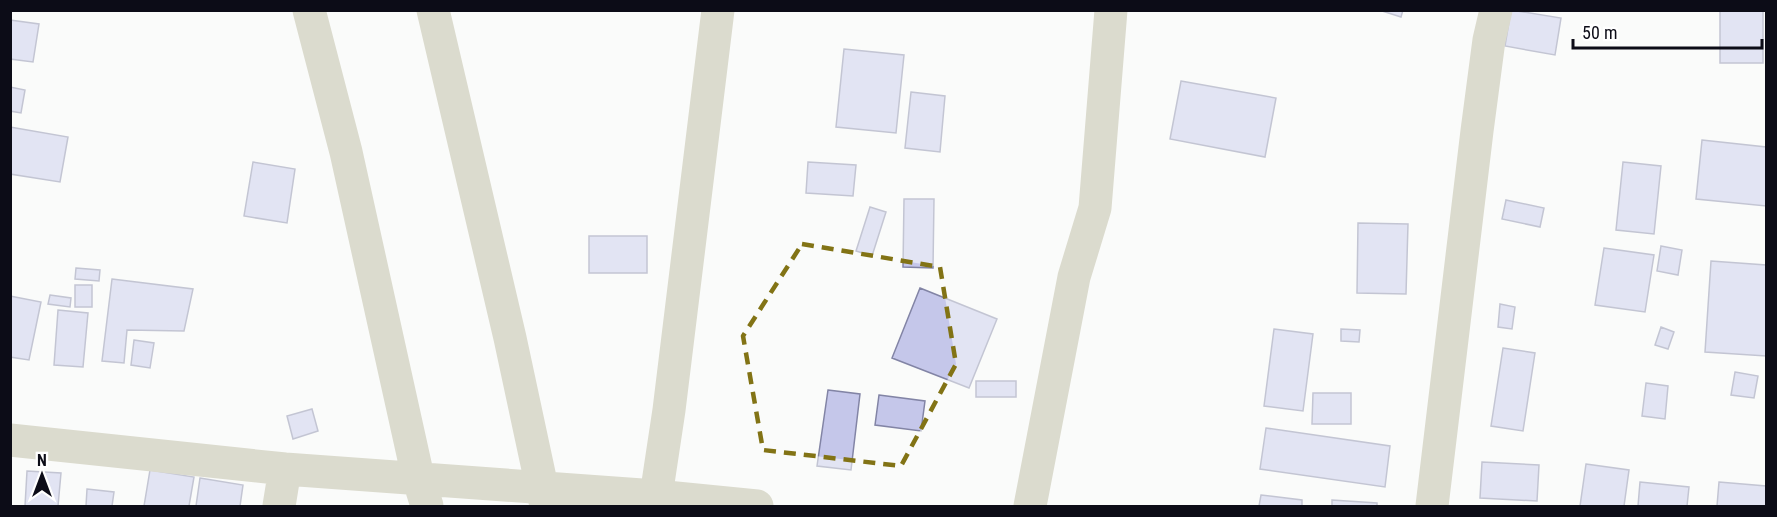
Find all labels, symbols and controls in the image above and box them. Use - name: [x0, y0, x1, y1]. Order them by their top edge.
- scale bar: [1573, 12, 1762, 50]
- text: 50 m: [1582, 22, 1617, 43]
- north arrow: [12, 445, 72, 505]
- text: N: [37, 451, 47, 470]

